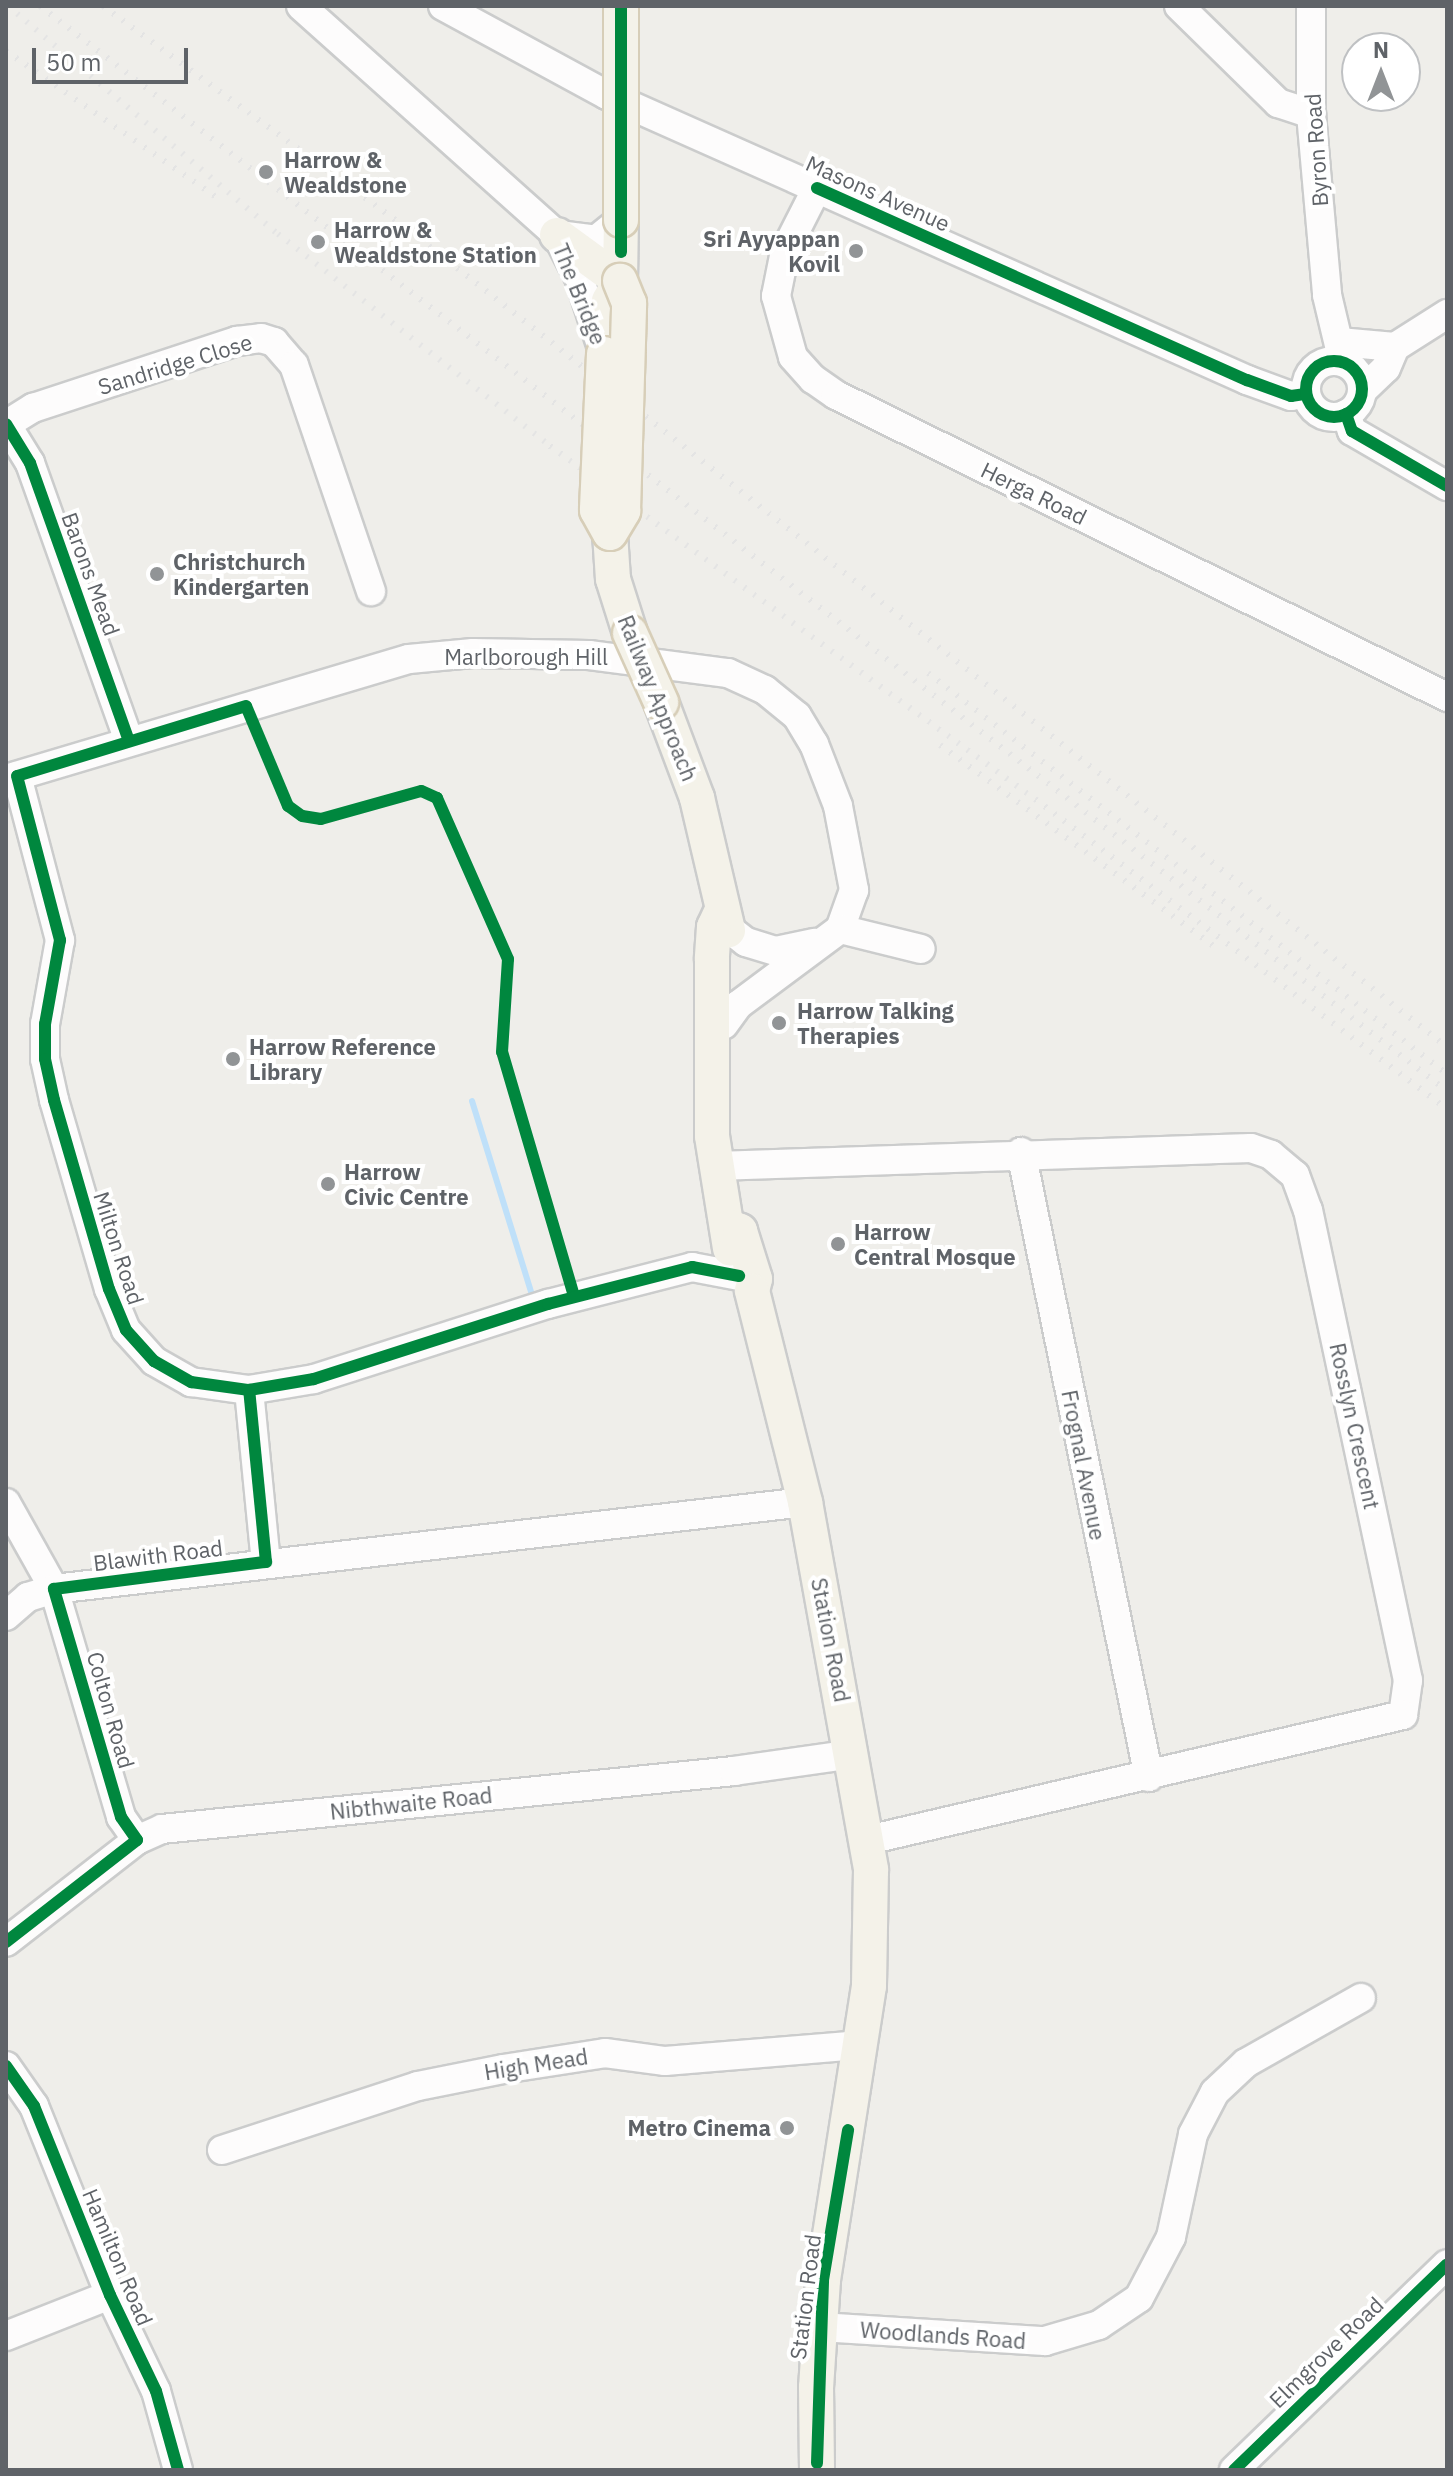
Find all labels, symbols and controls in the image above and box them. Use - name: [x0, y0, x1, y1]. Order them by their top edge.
- scale bar: [36, 32, 192, 82]
- north arrow: [1341, 32, 1421, 112]
- text: N: [1373, 35, 1389, 64]
- text: 50 m: [46, 46, 101, 78]
- street label: Byron Road: [1299, 92, 1333, 208]
- place label: Harrow & Wealdstone: [284, 146, 407, 198]
- street label: Masons Avenue: [802, 150, 954, 236]
- marker: Harrow & Wealdstone: [255, 161, 277, 183]
- place label: Harrow & Wealdstone Station: [334, 216, 537, 268]
- place label: Sri Ayyappan Kovil: [703, 225, 840, 276]
- marker: Harrow & Wealdstone Station: [309, 233, 327, 251]
- street label: The Bridge: [548, 240, 612, 348]
- marker: Sri Ayyappan Kovil: [847, 242, 865, 260]
- street label: Sandridge Close: [95, 328, 255, 400]
- street label: Herga Road: [977, 456, 1091, 530]
- street label: Barons Mead: [56, 509, 126, 639]
- place label: Christchurch Kindergarten: [173, 548, 309, 600]
- marker: Christchurch Kindergarten: [148, 565, 166, 583]
- street label: Railway Approach: [613, 611, 703, 785]
- street label: Marlborough Hill: [444, 644, 608, 670]
- place label: Harrow Talking Therapies: [797, 997, 954, 1048]
- marker: Harrow Talking Therapies: [768, 1012, 790, 1034]
- place label: Harrow Reference Library: [249, 1033, 436, 1084]
- marker: Harrow Reference Library: [224, 1050, 242, 1068]
- place label: Harrow Civic Centre: [344, 1158, 469, 1210]
- marker: Harrow Civic Centre: [319, 1175, 337, 1193]
- street label: Milton Road: [88, 1188, 150, 1308]
- place label: Harrow Central Mosque: [854, 1218, 1016, 1270]
- marker: Harrow Central Mosque: [829, 1235, 847, 1253]
- street label: Rosslyn Crescent: [1324, 1340, 1386, 1512]
- street label: Frognal Avenue: [1056, 1388, 1112, 1542]
- street label: Blawith Road: [92, 1534, 224, 1576]
- street label: Station Road: [806, 1576, 856, 1704]
- street label: Colton Road: [82, 1649, 140, 1771]
- street label: Nibthwaite Road: [328, 1781, 494, 1825]
- street label: High Mead: [482, 2043, 590, 2085]
- place label: Metro Cinema: [628, 2115, 771, 2141]
- marker: Metro Cinema: [778, 2119, 796, 2137]
- street label: Hamilton Road: [77, 2185, 159, 2329]
- street label: Station Road: [784, 2233, 826, 2361]
- street label: Elmgrove Road: [1264, 2291, 1388, 2413]
- street label: Woodlands Road: [859, 2316, 1027, 2354]

